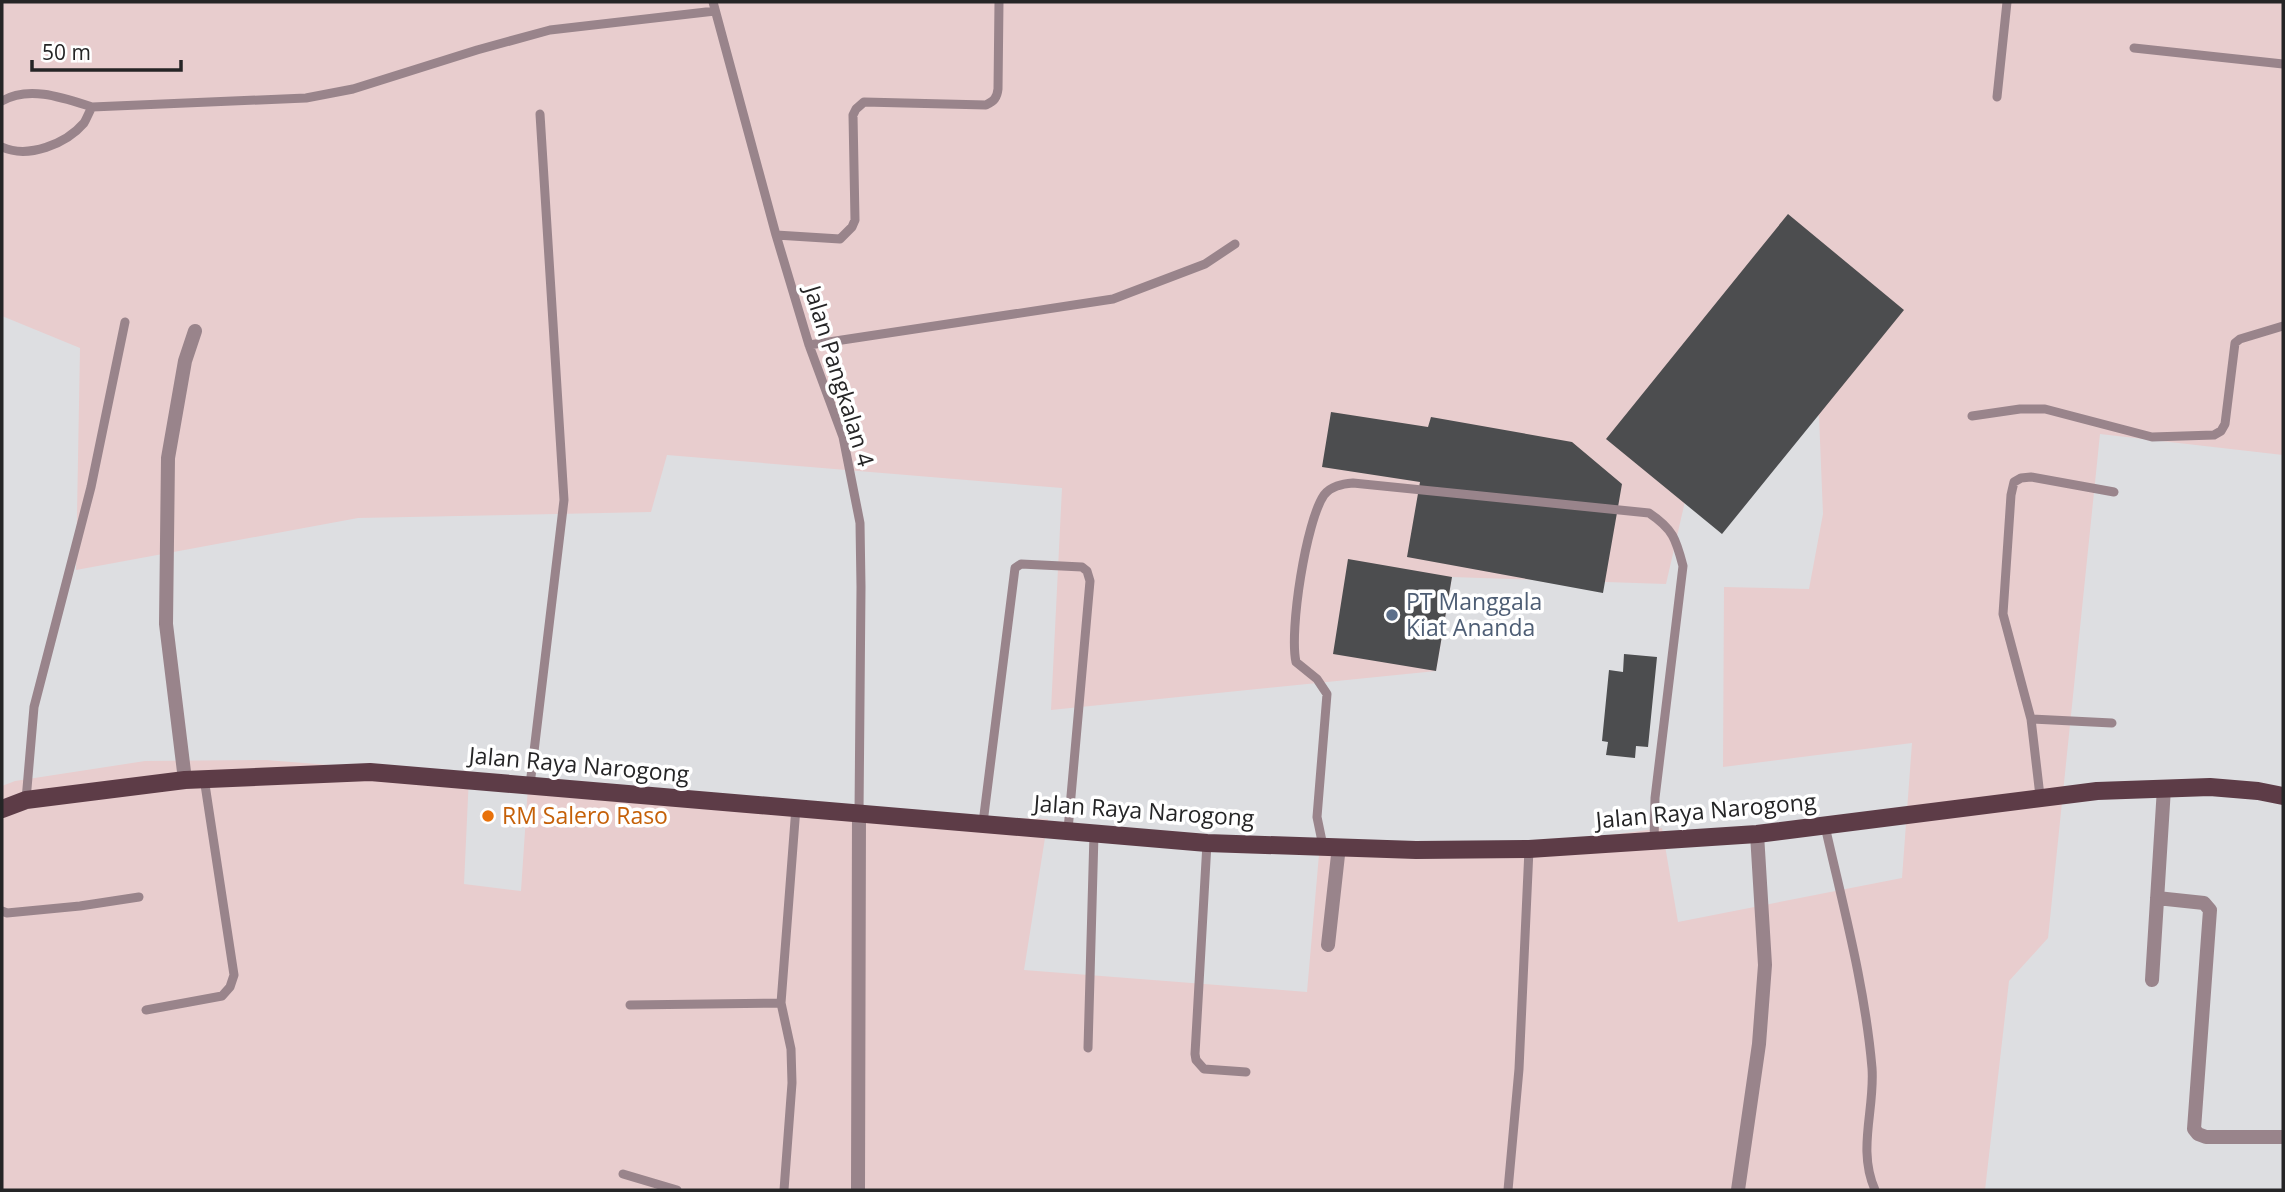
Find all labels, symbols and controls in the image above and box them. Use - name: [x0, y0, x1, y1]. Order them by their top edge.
- scale bar: [32, 28, 180, 72]
- text: 50 m: [42, 38, 91, 66]
- street label: Jalan Pangkalan 4: [797, 279, 883, 470]
- place label: PT Manggala Kiat Ananda: [1406, 585, 1542, 643]
- marker: PT Manggala Kiat Ananda: [1384, 607, 1400, 623]
- street label: Jalan Raya Narogong: [466, 738, 691, 790]
- street label: Jalan Raya Narogong: [1592, 784, 1818, 836]
- street label: Jalan Raya Narogong: [1031, 786, 1256, 834]
- place label: RM Salero Raso: [502, 799, 668, 831]
- marker: RM Salero Raso: [480, 808, 496, 824]

